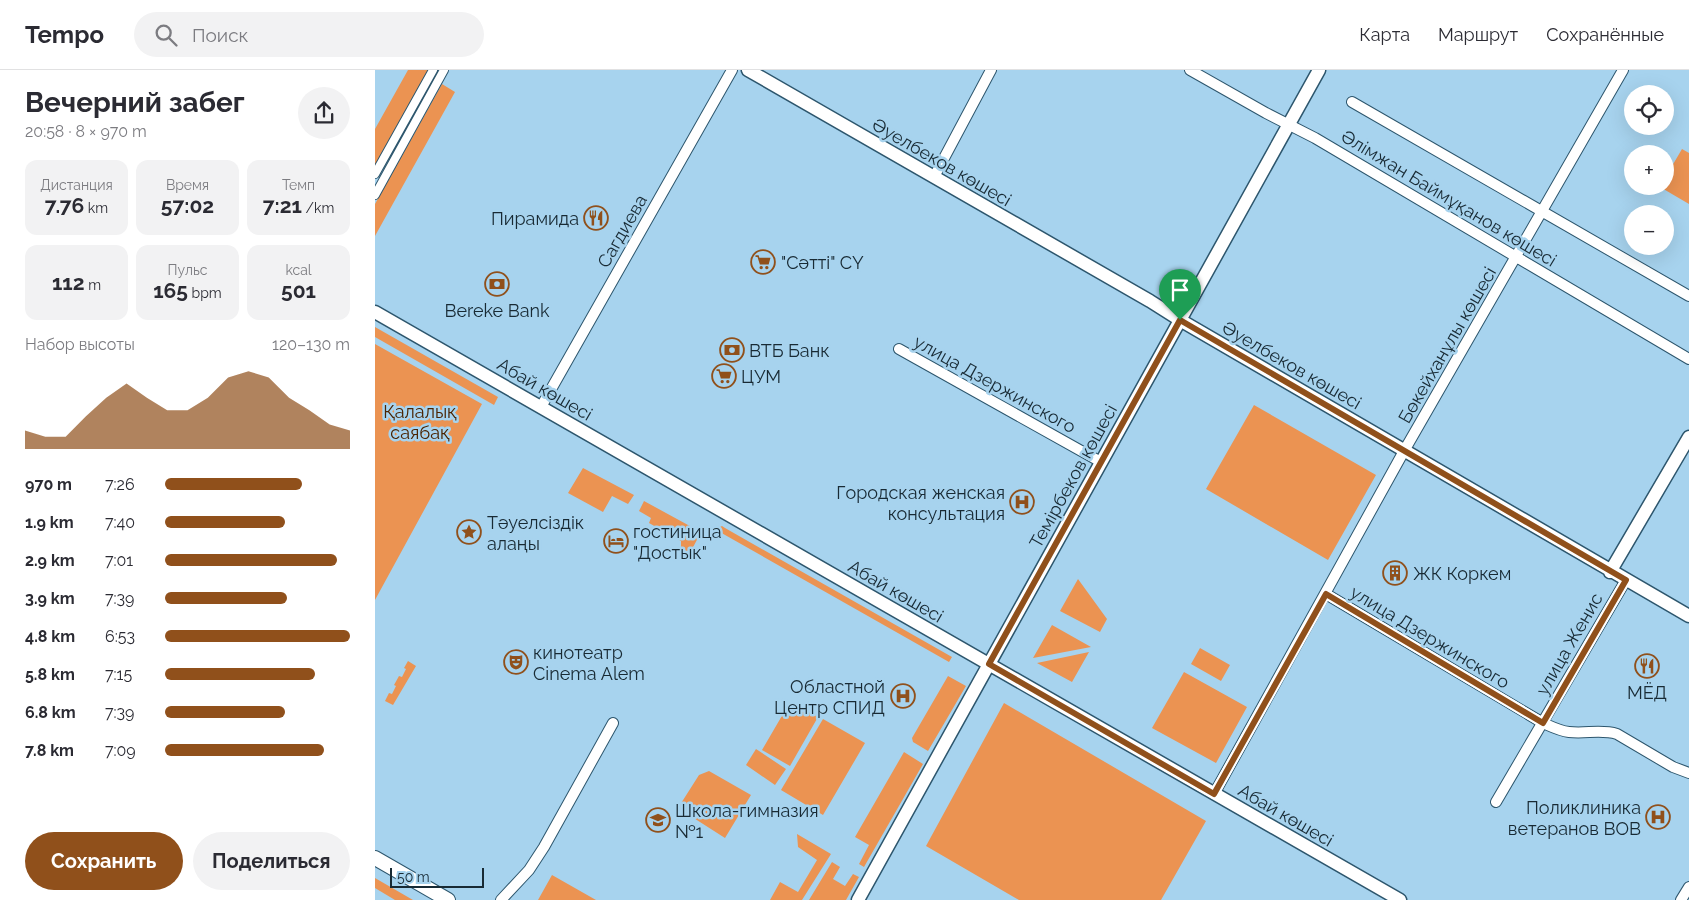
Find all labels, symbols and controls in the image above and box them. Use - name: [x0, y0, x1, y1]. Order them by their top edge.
- search box: [134, 12, 484, 57]
- text: Tempo: [25, 20, 104, 49]
- icon: search: [152, 21, 180, 49]
- text: Поиск: [192, 24, 248, 46]
- text: Карта: [1359, 24, 1410, 45]
- text: Маршрут: [1438, 24, 1518, 45]
- text: Сохранённые: [1546, 24, 1664, 45]
- map controls: [1624, 85, 1674, 255]
- button: locate: [1624, 85, 1674, 135]
- text: Вечерний забег: [25, 86, 245, 119]
- button: share: [298, 87, 350, 139]
- street label: Әуелбеков көшесі: [869, 114, 1015, 210]
- text: 20:58 · 8 × 970 m: [25, 122, 147, 141]
- street label: Әлімжан Баймұқанов көшесі: [1338, 125, 1560, 271]
- button: +: [1624, 145, 1674, 195]
- text: Дистанция: [40, 177, 113, 193]
- text: Время: [166, 177, 209, 193]
- text: Темп: [282, 177, 315, 193]
- street label: Сагдиева: [593, 191, 651, 271]
- text: 7.76: [45, 193, 84, 218]
- text: 57:02: [161, 193, 214, 218]
- text: 7:21: [263, 193, 302, 218]
- text: km: [84, 200, 108, 216]
- text: /km: [302, 200, 334, 216]
- restaurant icon: Пирамида: [583, 205, 609, 231]
- button: −: [1624, 205, 1674, 255]
- place label: Пирамида: [491, 208, 579, 229]
- supermarket icon: "Сәтті" СY: [750, 249, 776, 275]
- place label: "Сәтті" СY: [781, 252, 864, 273]
- text: Пульс: [167, 262, 208, 278]
- text: kcal: [285, 262, 312, 278]
- street label: Бөкейханұлы көшесі: [1394, 263, 1500, 427]
- pin: [1159, 269, 1201, 320]
- text: 112: [52, 270, 85, 295]
- bank icon: Bereke Bank: [484, 271, 510, 297]
- icon: arrive: [1166, 276, 1194, 304]
- text: m: [85, 277, 101, 293]
- text: 165: [153, 278, 188, 303]
- text: 501: [281, 278, 316, 303]
- text: bpm: [188, 285, 222, 301]
- place label: Bereke Bank: [444, 300, 550, 321]
- street label: Әуелбеков көшесі: [1219, 317, 1365, 413]
- street label: улица Дзержинского: [910, 331, 1080, 437]
- text: Набор высоты: [25, 335, 135, 354]
- text: 120–130 m: [272, 335, 350, 354]
- bank icon: ВТБ Банк: [719, 337, 745, 363]
- place label: ВТБ Банк: [749, 340, 830, 361]
- street label: Абай көшесі: [494, 353, 596, 425]
- supermarket icon: ЦУМ: [711, 363, 737, 389]
- place label: ЦУМ: [741, 366, 781, 387]
- park label: Қалалық саябақ: [383, 401, 457, 443]
- street label: Темірбеков көшесі: [1025, 401, 1121, 551]
- text: 970 m: [25, 475, 72, 494]
- text: 7:26: [105, 475, 135, 494]
- place label: Городская женская консультация: [836, 482, 1005, 524]
- hospital icon: Городская женская консультация: [1009, 489, 1035, 515]
- place label: Тәуелсіздік алаңы: [487, 512, 584, 554]
- text: 1.9 km: [25, 513, 74, 532]
- text: 7:40: [105, 513, 135, 532]
- place icon: Тәуелсіздік алаңы: [456, 519, 482, 545]
- place label: гостиница "Достык": [633, 521, 722, 563]
- hotel icon: гостиница "Достык": [603, 528, 629, 554]
- text: 2.9 km: [25, 551, 75, 570]
- text: 7:01: [105, 551, 133, 570]
- street label: Абай көшесі: [845, 555, 947, 627]
- building icon: ЖК Коркем: [1382, 560, 1408, 586]
- place label: ЖК Коркем: [1413, 563, 1511, 584]
- street label: улица Дзержинского: [1347, 581, 1514, 693]
- text: 3.9 km: [25, 589, 75, 608]
- text: 7:39: [105, 589, 135, 608]
- street label: улица Женис: [1531, 589, 1607, 699]
- text: 4.8 km: [25, 627, 75, 646]
- text: 6:53: [105, 627, 135, 646]
- place label: кинотеатр Cinema Alem: [533, 642, 645, 684]
- theatre icon: кинотеатр Cinema Alem: [503, 649, 529, 675]
- restaurant icon: МЁД: [1634, 653, 1660, 679]
- text: 5.8 km: [25, 665, 75, 684]
- text: 7:15: [105, 665, 132, 684]
- place label: Областной Центр СПИД: [774, 676, 885, 718]
- place label: МЁД: [1627, 682, 1667, 703]
- hospital icon: Областной Центр СПИД: [890, 683, 916, 709]
- text: 6.8 km: [25, 703, 76, 722]
- text: 7:39: [105, 703, 135, 722]
- text: 7.8 km: [25, 741, 74, 760]
- text: 7:09: [105, 741, 136, 760]
- street label: Абай көшесі: [1235, 779, 1337, 851]
- place label: Поликлиника ветеранов ВОВ: [1508, 797, 1641, 839]
- place label: Школа-гимназия №1: [675, 800, 819, 842]
- hospital icon: Поликлиника ветеранов ВОВ: [1645, 804, 1671, 830]
- school or university icon: Школа-гимназия №1: [645, 807, 671, 833]
- button: Сохранить: [25, 832, 183, 890]
- button: Поделиться: [193, 832, 350, 890]
- scale bar: [390, 865, 484, 888]
- text: 50 m: [397, 869, 430, 885]

